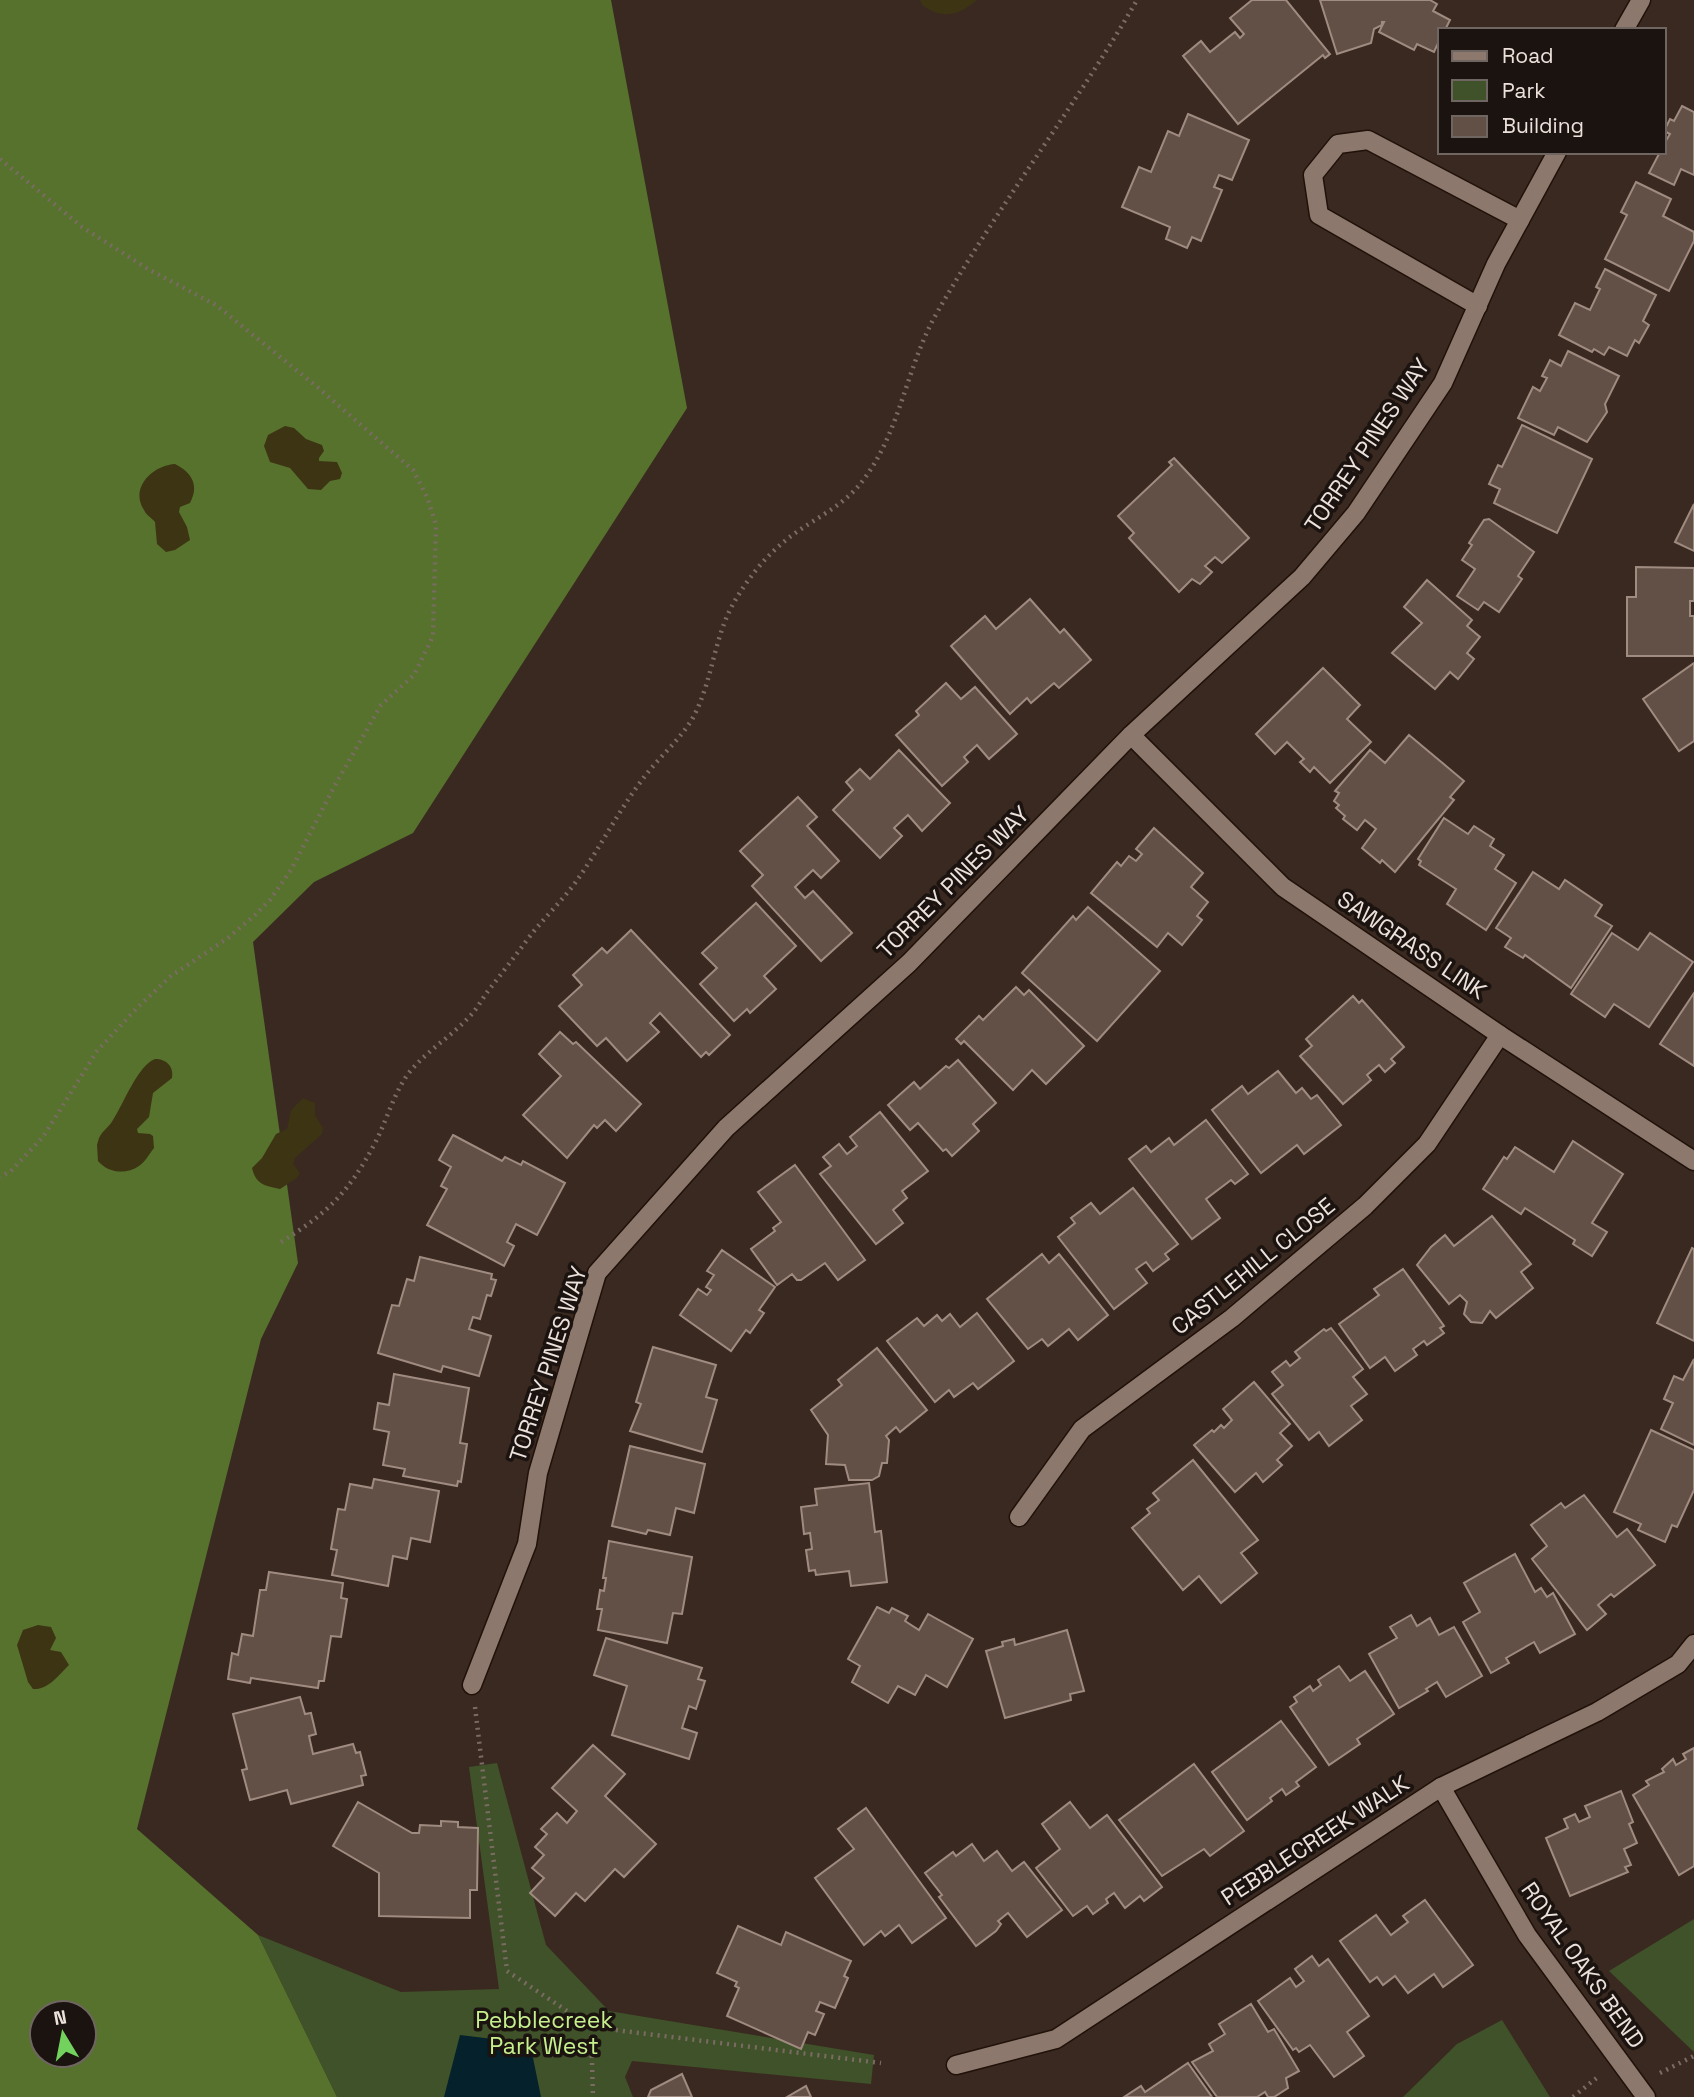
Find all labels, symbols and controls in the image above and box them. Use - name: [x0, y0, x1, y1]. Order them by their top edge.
- legend: [1438, 28, 1666, 154]
- text: Road: [1502, 42, 1554, 69]
- text: Park: [1502, 77, 1546, 104]
- text: Building: [1502, 112, 1584, 139]
- street label: TORREY PINES WAY: [1298, 352, 1436, 538]
- street label: TORREY PINES WAY: [870, 799, 1036, 965]
- street label: SAWGRASS LINK: [1332, 884, 1492, 1006]
- street label: CASTLEHILL CLOSE: [1165, 1191, 1341, 1341]
- street label: TORREY PINES WAY: [502, 1263, 594, 1465]
- street label: PEBBLECREEK WALK: [1215, 1768, 1415, 1912]
- street label: ROYAL OAKS BEND: [1514, 1876, 1652, 2054]
- north arrow: [28, 1999, 98, 2069]
- text: N: [52, 2004, 69, 2031]
- park label: Pebblecreek Park West: [475, 2005, 613, 2061]

